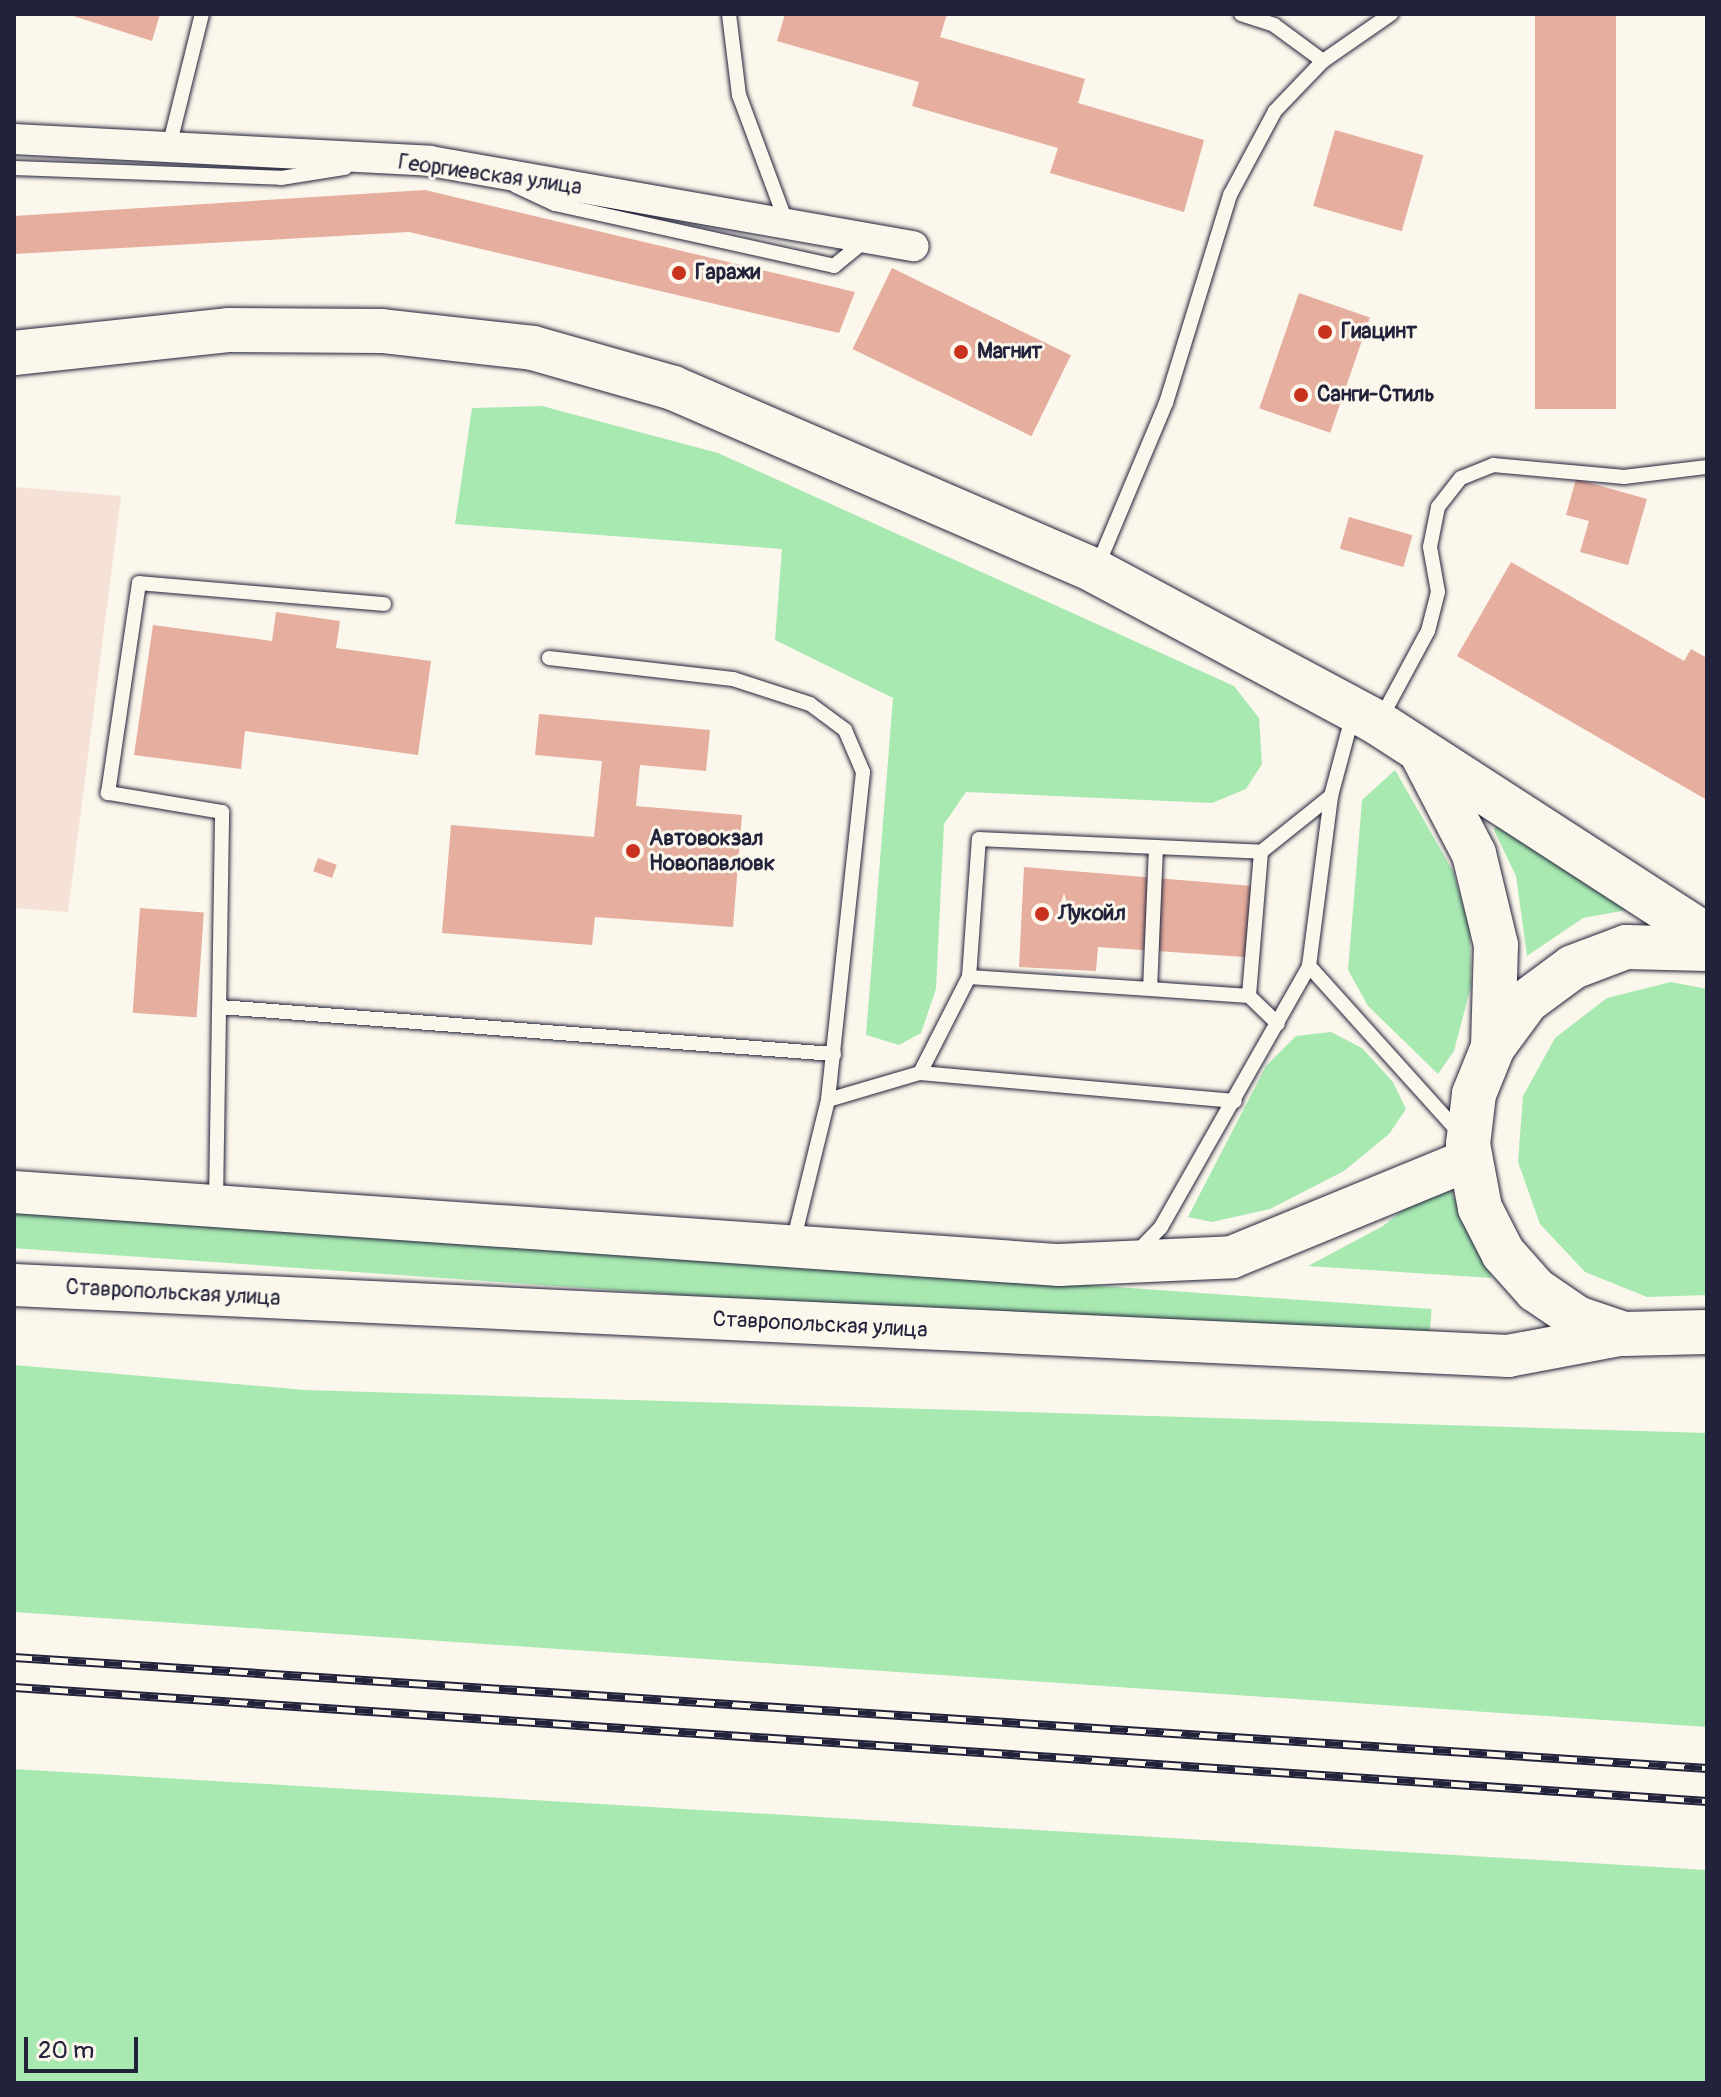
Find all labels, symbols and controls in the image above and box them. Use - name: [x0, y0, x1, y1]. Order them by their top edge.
- street label: Георгиевская улица: [396, 149, 584, 201]
- place label: Гаражи: [695, 260, 760, 286]
- marker: Гаражи: [670, 264, 688, 282]
- place label: Гиацинт: [1341, 319, 1417, 345]
- marker: Гиацинт: [1316, 323, 1334, 341]
- place label: Магнит: [977, 339, 1042, 365]
- marker: Магнит: [952, 343, 970, 361]
- place label: Санги-Стиль: [1317, 382, 1435, 408]
- marker: Санги-Стиль: [1292, 386, 1310, 404]
- place label: Автовокзал Новопавловк: [649, 825, 775, 876]
- marker: Автовокзал Новопавловк: [624, 842, 642, 860]
- place label: Лукойл: [1058, 901, 1126, 927]
- marker: Лукойл: [1033, 905, 1051, 923]
- street label: Ставропольская улица: [65, 1274, 281, 1312]
- street label: Ставропольская улица: [712, 1306, 928, 1344]
- scale bar: [28, 2021, 142, 2071]
- text: 20 m: [38, 2036, 94, 2065]

